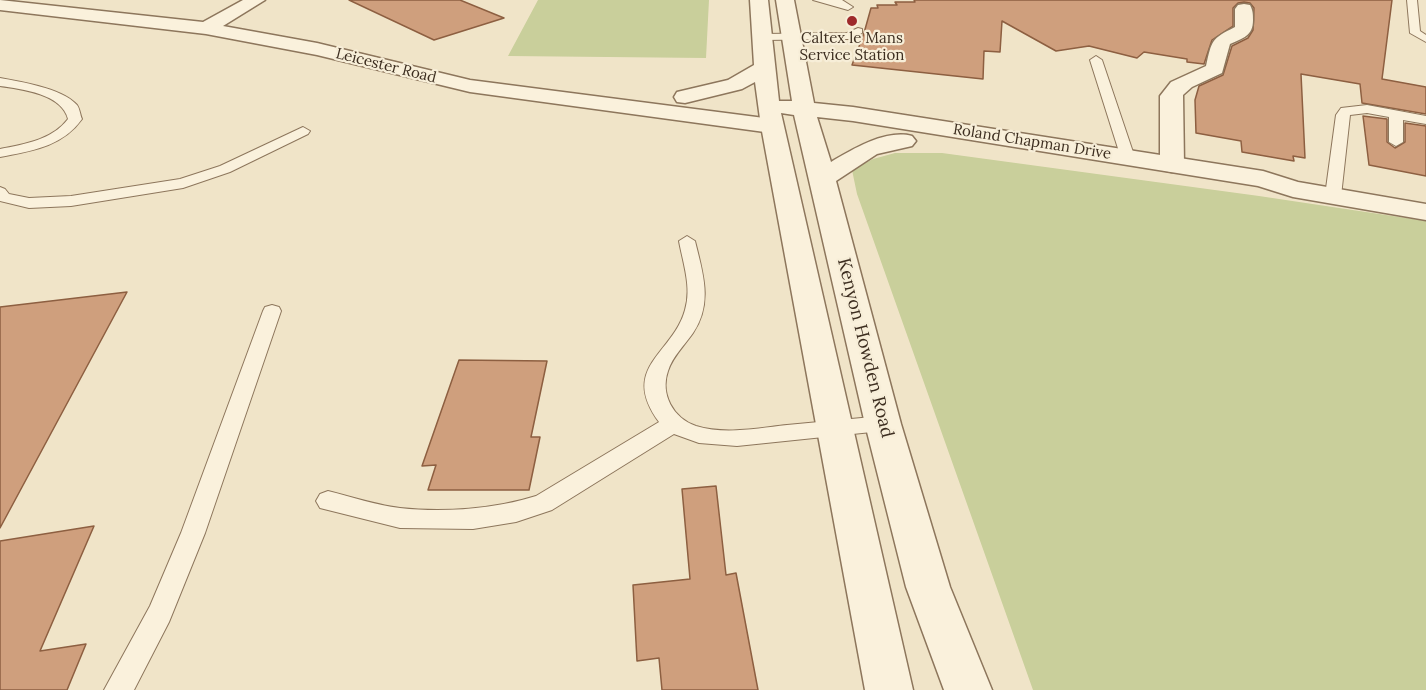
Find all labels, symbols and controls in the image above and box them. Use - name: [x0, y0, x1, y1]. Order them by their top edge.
- marker: Caltex le Mans Service Station: [845, 14, 859, 28]
- place label: Caltex le Mans Service Station: [800, 30, 904, 65]
- street label: Leicester Road: [334, 45, 438, 87]
- street label: Roland Chapman Drive: [952, 121, 1112, 163]
- street label: Kenyon Howden Road: [832, 256, 898, 440]

